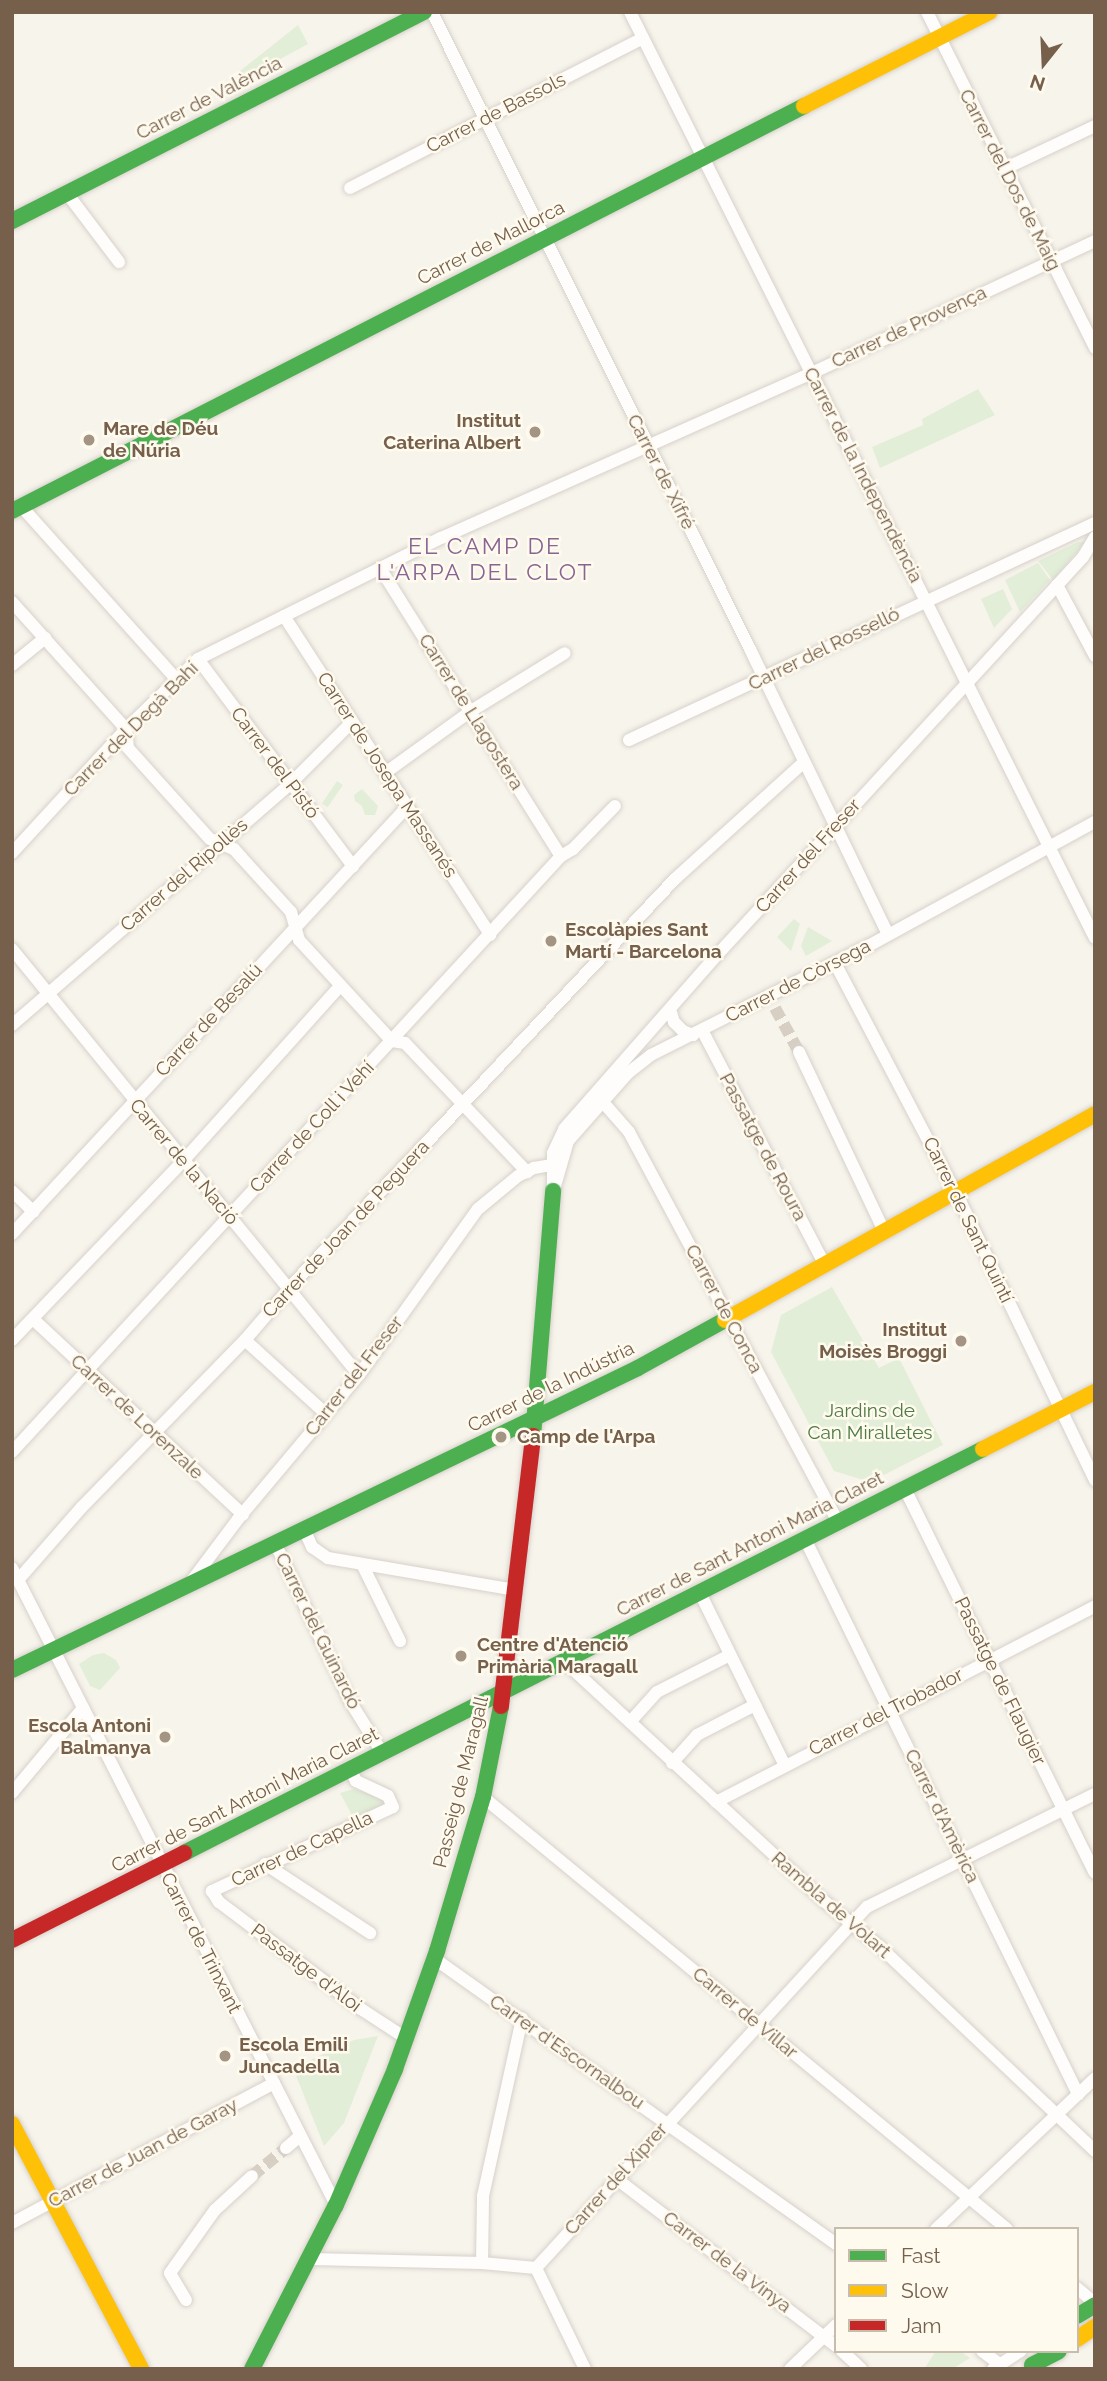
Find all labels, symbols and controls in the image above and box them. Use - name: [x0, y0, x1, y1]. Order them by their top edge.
- north arrow: [1009, 28, 1079, 98]
- street label: Carrer de València: [132, 51, 286, 145]
- street label: Carrer de Bassols: [422, 68, 570, 158]
- text: N: [1027, 70, 1048, 96]
- street label: Carrer del Dos de Maig: [954, 85, 1066, 275]
- street label: Carrer de Mallorca: [413, 196, 569, 290]
- street label: Carrer de Provença: [828, 281, 990, 373]
- street label: Carrer de la Independència: [799, 363, 927, 587]
- place label: Institut Caterina Albert: [383, 410, 521, 454]
- street label: Carrer de Xifré: [622, 410, 700, 534]
- place label: Mare de Déu de Núria: [103, 418, 218, 462]
- marker: Institut Caterina Albert: [527, 424, 543, 440]
- marker: Mare de Déu de Núria: [81, 432, 97, 448]
- district label: EL CAMP DE L'ARPA DEL CLOT: [378, 532, 592, 586]
- street label: Carrer del Rosselló: [744, 602, 904, 696]
- street label: Carrer de Llagostera: [414, 630, 528, 794]
- street label: Carrer del Degà Bahí: [59, 657, 203, 801]
- street label: Carrer de Josepa Massanés: [312, 668, 462, 882]
- street label: Carrer del Pistó: [225, 702, 325, 824]
- street label: Carrer del Freser: [750, 794, 866, 918]
- street label: Carrer del Ripollès: [115, 813, 253, 937]
- place label: Escolàpies Sant Martí - Barcelona: [565, 919, 722, 963]
- marker: Escolàpies Sant Martí - Barcelona: [543, 933, 559, 949]
- street label: Carrer de Còrsega: [721, 934, 875, 1028]
- street label: Carrer de Besalú: [151, 959, 267, 1081]
- street label: Carrer de Coll i Vehí: [245, 1056, 379, 1198]
- street label: Passatge de Roura: [714, 1069, 812, 1225]
- street label: Carrer de la Nació: [124, 1094, 244, 1230]
- street label: Carrer de Sant Quintí: [918, 1133, 1018, 1307]
- street label: Carrer de Joan de Peguera: [257, 1135, 435, 1323]
- street label: Carrer de Conca: [680, 1240, 768, 1378]
- street label: Carrer del Freser: [300, 1311, 408, 1441]
- place label: Institut Moisès Broggi: [819, 1319, 947, 1363]
- marker: Institut Moisès Broggi: [953, 1333, 969, 1349]
- street label: Carrer de la Indústria: [464, 1337, 638, 1437]
- street label: Carrer de Lorenzale: [66, 1349, 208, 1485]
- park label: Jardins de Can Miralletes: [807, 1400, 933, 1444]
- place label: Camp de l'Arpa: [517, 1426, 655, 1448]
- marker: Camp de l'Arpa: [491, 1427, 511, 1447]
- street label: Carrer de Sant Antoni Maria Claret: [612, 1466, 888, 1622]
- street label: Carrer del Guinardó: [270, 1549, 366, 1713]
- street label: Passatge de Flaugier: [949, 1593, 1051, 1769]
- place label: Centre d'Atenció Primària Maragall: [477, 1634, 638, 1678]
- marker: Centre d'Atenció Primària Maragall: [451, 1646, 471, 1666]
- street label: Carrer del Trobador: [804, 1663, 968, 1761]
- street label: Passeig de Maragall: [429, 1694, 493, 1870]
- place label: Escola Antoni Balmanya: [27, 1715, 151, 1759]
- street label: Carrer de Sant Antoni Maria Claret: [107, 1722, 383, 1878]
- marker: Escola Antoni Balmanya: [157, 1729, 173, 1745]
- street label: Carrer d'Amèrica: [900, 1745, 984, 1887]
- street label: Carrer de Capella: [227, 1806, 377, 1892]
- street label: Rambla de Volart: [766, 1847, 896, 1963]
- street label: Carrer de Trinxant: [155, 1868, 247, 2018]
- street label: Passatge d'Aloi: [246, 1919, 366, 2017]
- street label: Carrer de Villar: [687, 1962, 803, 2064]
- street label: Carrer d'Escornalbou: [485, 1990, 649, 2114]
- place label: Escola Emili Juncadella: [239, 2034, 348, 2078]
- marker: Escola Emili Juncadella: [217, 2048, 233, 2064]
- street label: Carrer de Juan de Garay: [44, 2093, 242, 2213]
- street label: Carrer del Xiprer: [559, 2118, 673, 2240]
- street label: Carrer de la Vinya: [658, 2206, 796, 2318]
- legend: [834, 2227, 1079, 2353]
- text: Fast: [901, 2243, 941, 2268]
- text: Slow: [901, 2278, 949, 2303]
- text: Jam: [901, 2313, 942, 2338]

